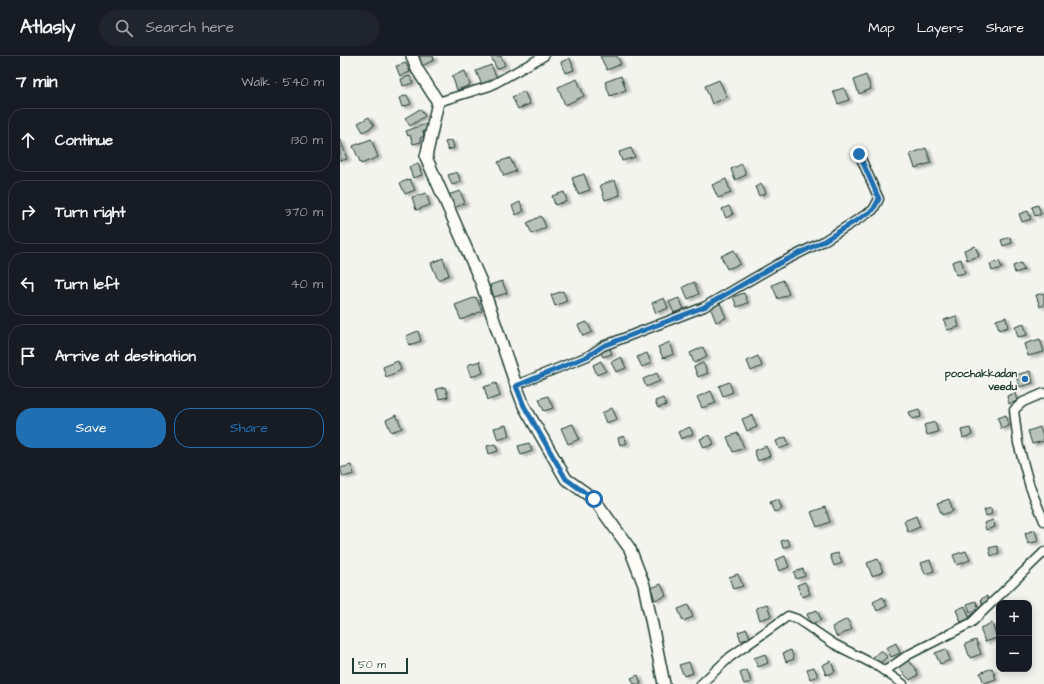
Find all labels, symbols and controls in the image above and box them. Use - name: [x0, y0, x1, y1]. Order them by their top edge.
- search box: [99, 10, 379, 46]
- text: Atlasly: [20, 14, 75, 41]
- icon: search: [113, 17, 135, 39]
- text: Search here: [145, 17, 234, 38]
- text: Map: [868, 18, 895, 38]
- text: Layers: [917, 18, 964, 38]
- text: Share: [986, 18, 1024, 38]
- text: 7 min: [16, 70, 58, 94]
- text: Walk · 540 m: [241, 73, 324, 91]
- icon: ahead: [17, 129, 39, 151]
- text: Continue: [55, 130, 113, 151]
- text: 130 m: [291, 131, 323, 149]
- route end: [850, 145, 868, 163]
- icon: right: [17, 201, 39, 223]
- text: Turn right: [55, 202, 126, 223]
- text: 370 m: [285, 203, 323, 221]
- icon: left: [17, 273, 39, 295]
- text: Turn left: [55, 274, 119, 295]
- text: 40 m: [291, 275, 323, 293]
- icon: arrive: [17, 345, 39, 367]
- text: Arrive at destination: [55, 346, 196, 367]
- place label: poochakkadan veedu: [945, 366, 1017, 394]
- marker: poochakkadan veedu: [1020, 374, 1030, 384]
- button: Save: [16, 408, 166, 448]
- button: Share: [174, 408, 324, 448]
- route start: [585, 490, 603, 508]
- map controls: [996, 600, 1032, 672]
- button: +: [996, 600, 1032, 636]
- button: −: [996, 636, 1032, 672]
- scale bar: [352, 656, 408, 675]
- text: 50 m: [358, 657, 386, 672]

